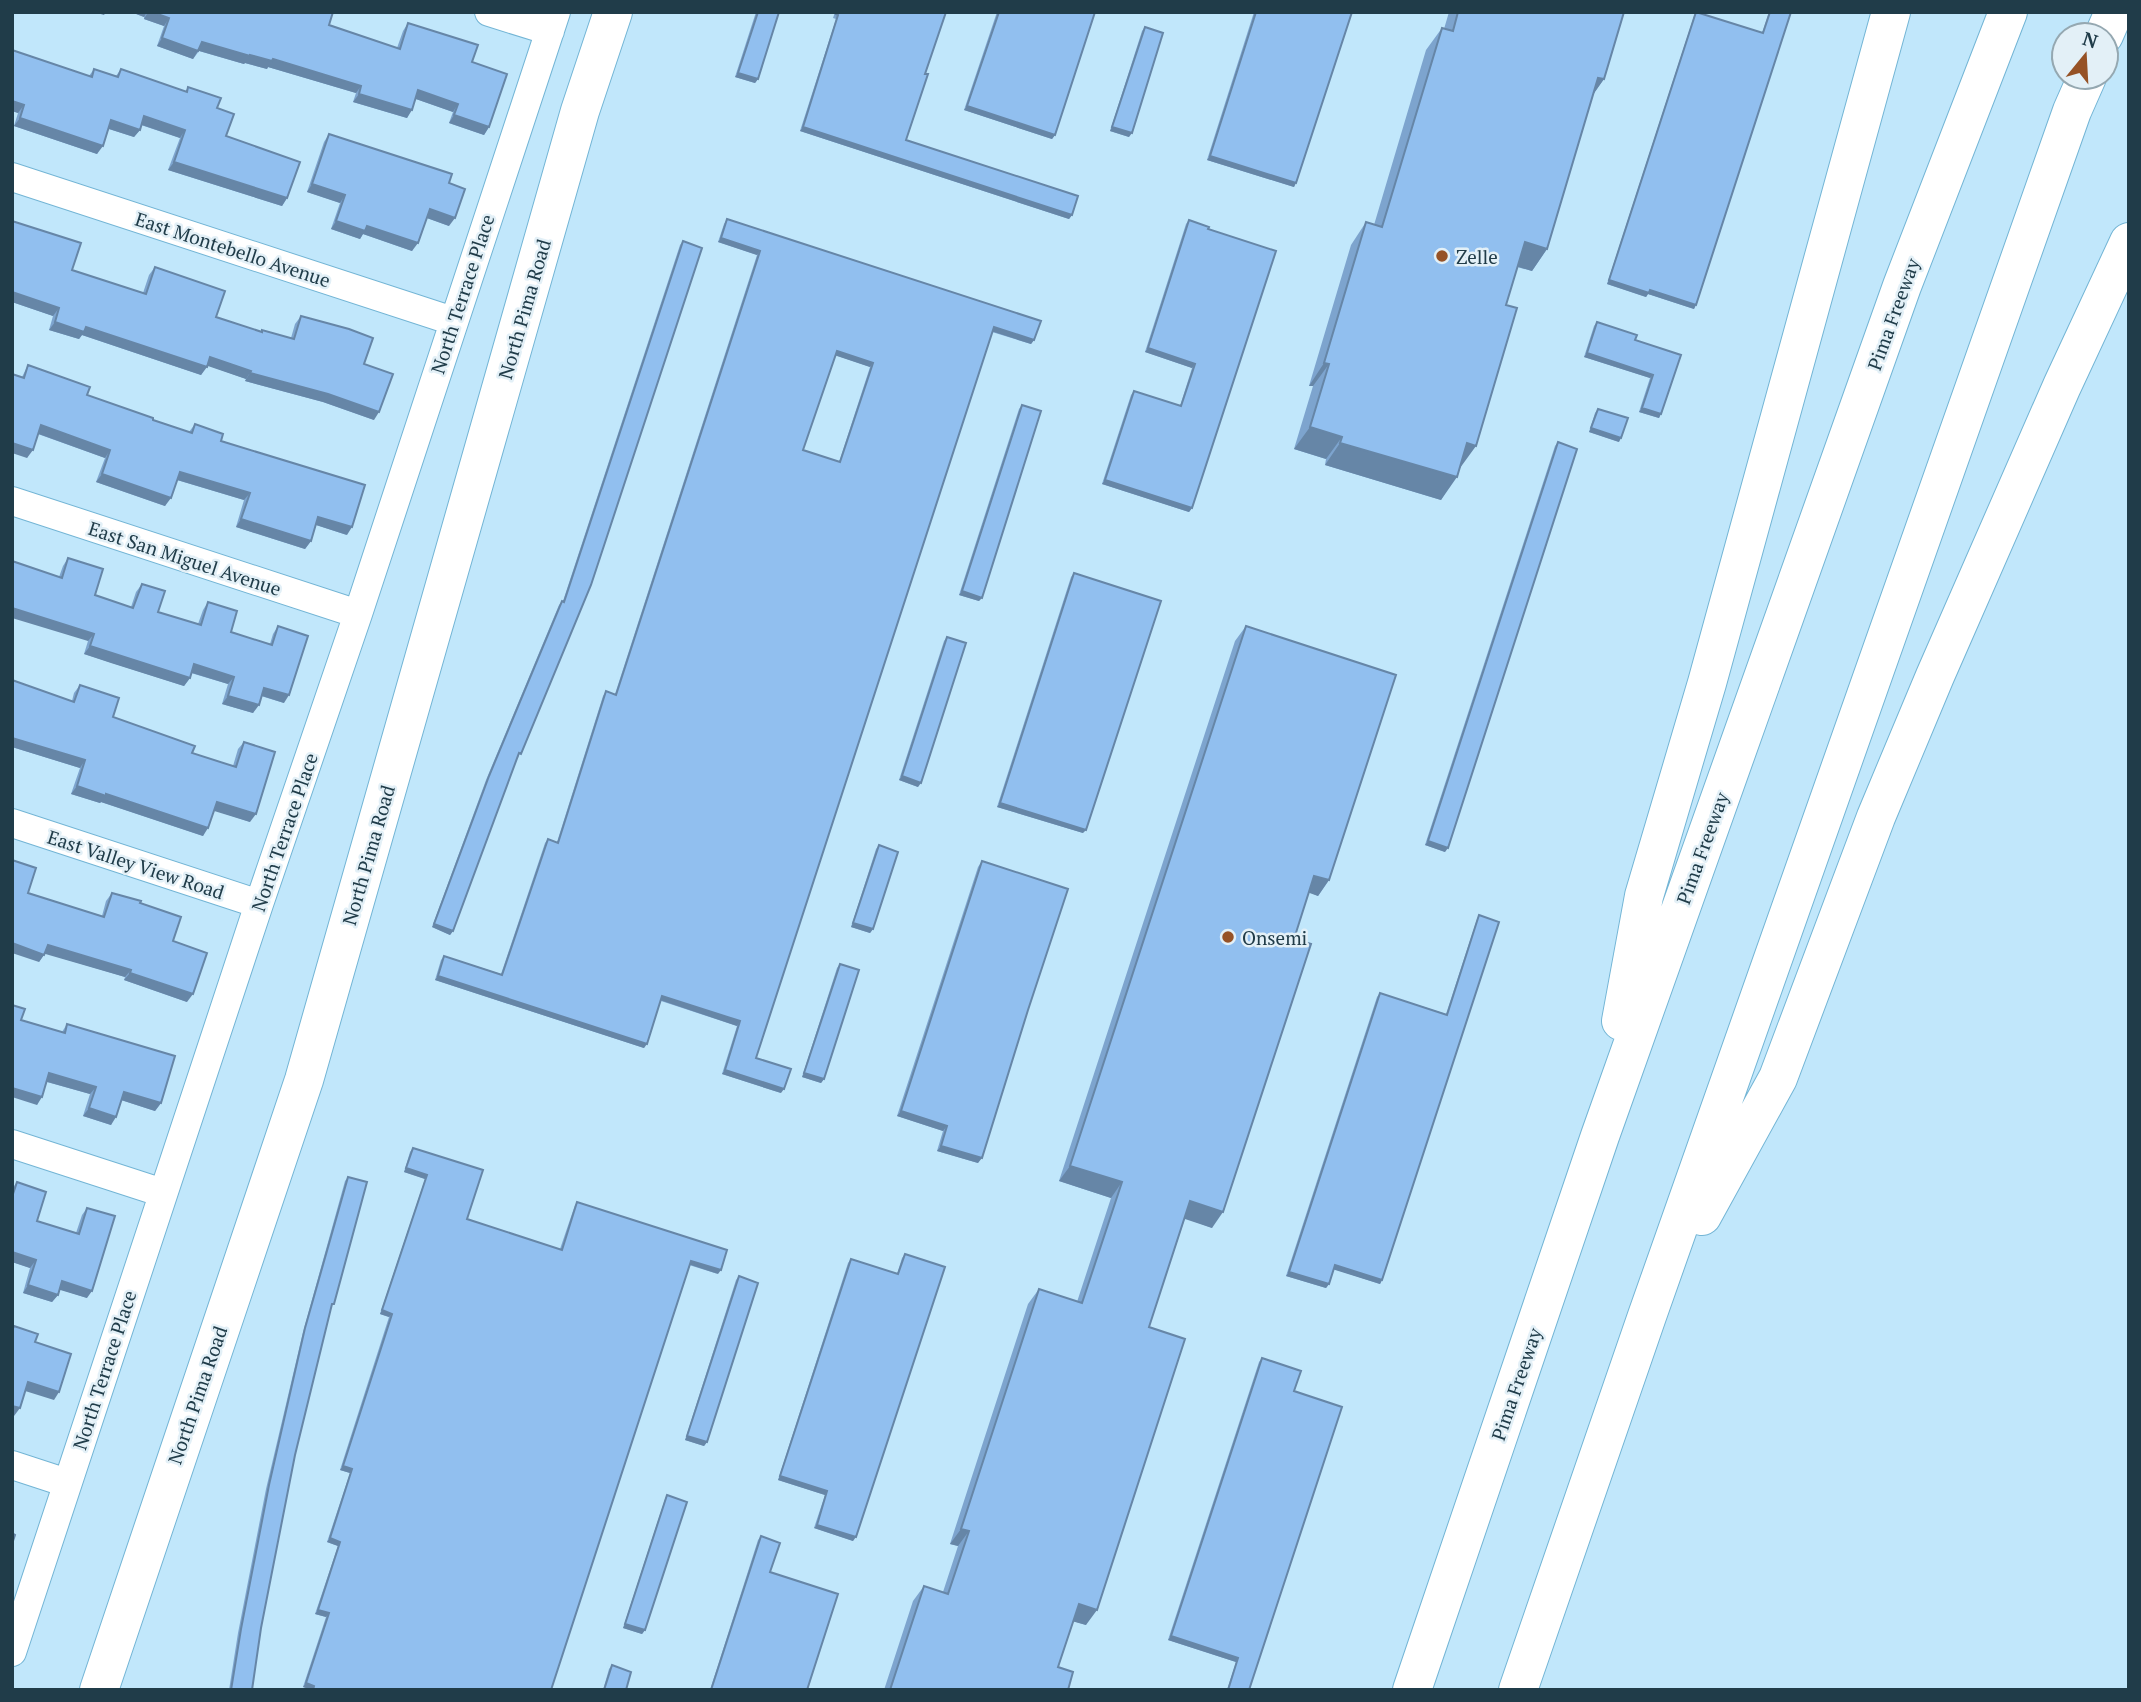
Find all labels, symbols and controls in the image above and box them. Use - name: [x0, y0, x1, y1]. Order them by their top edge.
- north arrow: [2050, 21, 2120, 91]
- text: N: [2080, 25, 2102, 54]
- street label: East Montebello Avenue: [132, 206, 334, 292]
- street label: North Terrace Place: [424, 211, 500, 377]
- street label: North Pima Road: [492, 236, 556, 382]
- place label: Zelle: [1456, 244, 1498, 269]
- marker: Zelle: [1434, 248, 1450, 264]
- street label: Pima Freeway: [1861, 254, 1925, 373]
- street label: East San Miguel Avenue: [86, 515, 284, 601]
- street label: North Terrace Place: [245, 749, 323, 915]
- street label: North Pima Road: [336, 782, 400, 928]
- street label: Pima Freeway: [1670, 788, 1734, 907]
- street label: East Valley View Road: [44, 824, 228, 905]
- place label: Onsemi: [1242, 925, 1307, 950]
- marker: Onsemi: [1220, 929, 1236, 945]
- street label: North Terrace Place: [66, 1287, 142, 1453]
- street label: North Pima Road: [162, 1322, 232, 1467]
- street label: Pima Freeway: [1485, 1324, 1547, 1444]

